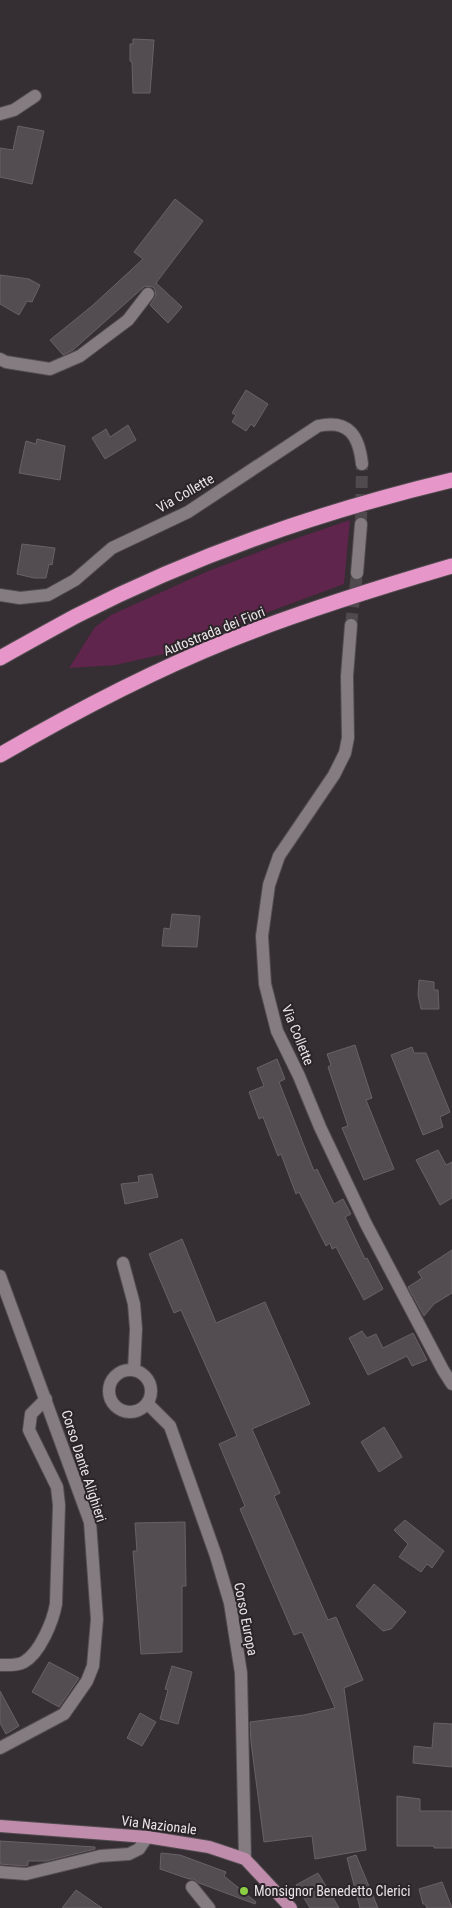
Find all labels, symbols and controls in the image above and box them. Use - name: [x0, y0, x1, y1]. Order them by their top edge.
- street label: Via Collette: [153, 470, 217, 516]
- street label: Autostrada dei Fiori: [161, 603, 267, 659]
- street label: Via Collette: [279, 1002, 318, 1068]
- street label: Corso Dante Alighieri: [58, 1408, 110, 1524]
- street label: Corso Europa: [231, 1581, 261, 1657]
- street label: Via Nazionale: [120, 1812, 198, 1838]
- place label: Monsignor Benedetto Clerici: [254, 1883, 411, 1899]
- marker: Monsignor Benedetto Clerici: [238, 1885, 250, 1897]

